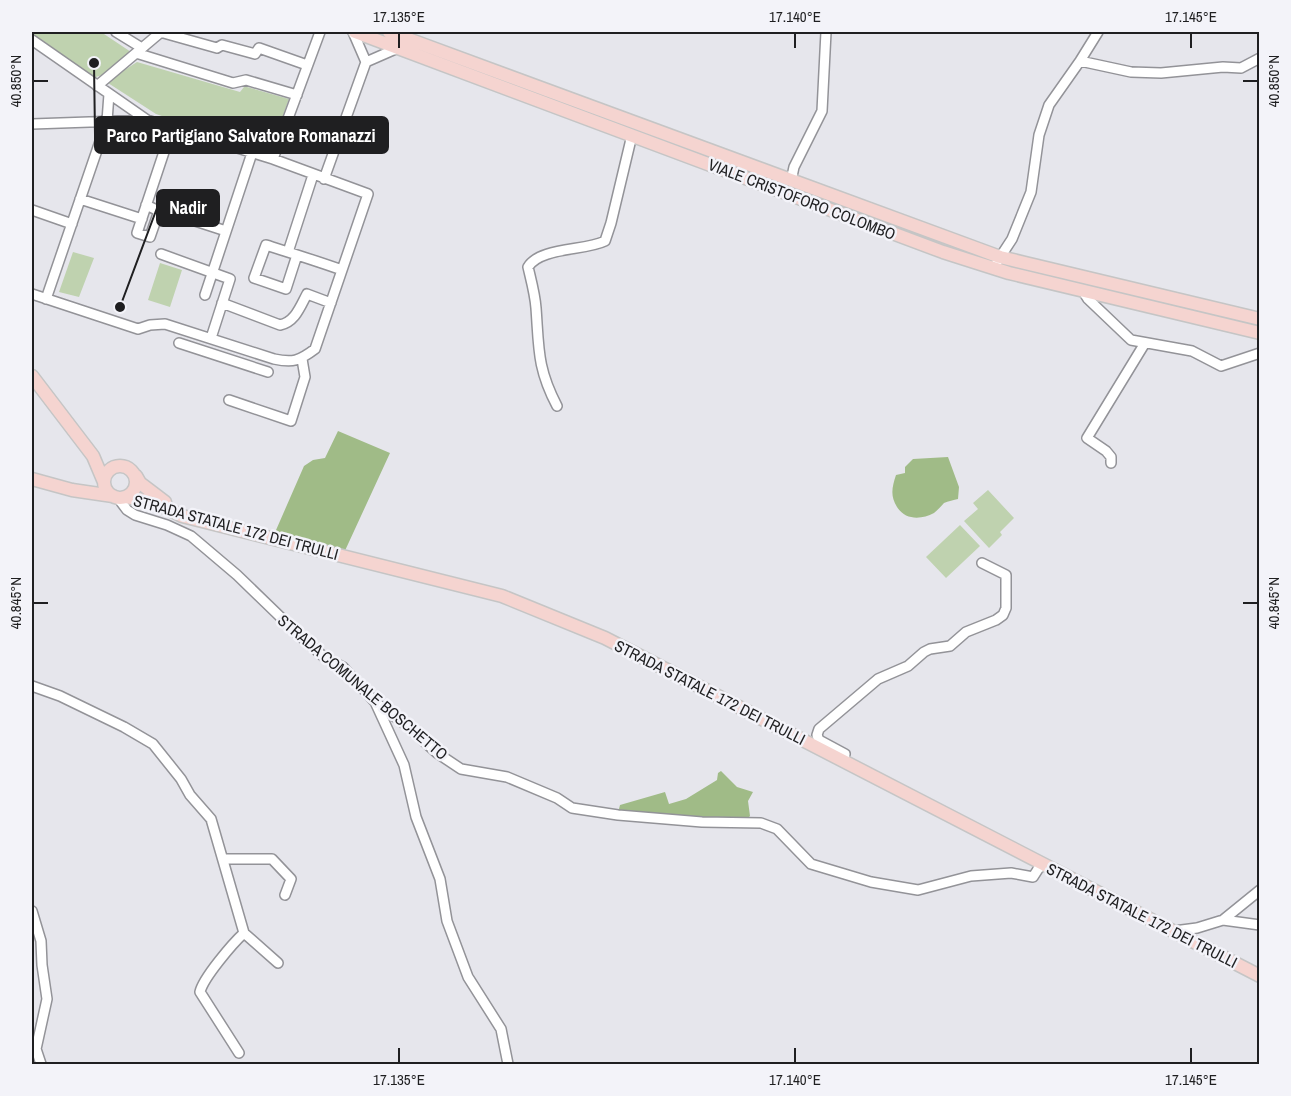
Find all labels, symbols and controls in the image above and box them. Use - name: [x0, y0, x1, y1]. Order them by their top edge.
- text: 17.135°E: [373, 6, 425, 27]
- text: 17.140°E: [769, 6, 821, 27]
- text: 17.145°E: [1165, 6, 1217, 27]
- text: 40.850°N: [5, 55, 26, 107]
- text: 40.850°N: [1263, 55, 1284, 107]
- callout: Parco Partigiano Salvatore Romanazzi: [95, 117, 388, 153]
- text: Parco Partigiano Salvatore Romanazzi: [106, 123, 376, 148]
- street label: VIALE CRISTOFORO COLOMBO: [705, 153, 899, 245]
- callout: Nadir: [157, 190, 219, 226]
- text: Nadir: [169, 195, 207, 220]
- street label: STRADA STATALE 172 DEI TRULLI: [131, 489, 341, 565]
- text: 40.845°N: [5, 577, 26, 629]
- text: 40.845°N: [1263, 577, 1284, 629]
- street label: STRADA COMUNALE BOSCHETTO: [273, 609, 453, 765]
- street label: STRADA STATALE 172 DEI TRULLI: [611, 634, 809, 750]
- street label: STRADA STATALE 172 DEI TRULLI: [1043, 857, 1241, 973]
- text: 17.135°E: [373, 1069, 425, 1090]
- text: 17.140°E: [769, 1069, 821, 1090]
- text: 17.145°E: [1165, 1069, 1217, 1090]

